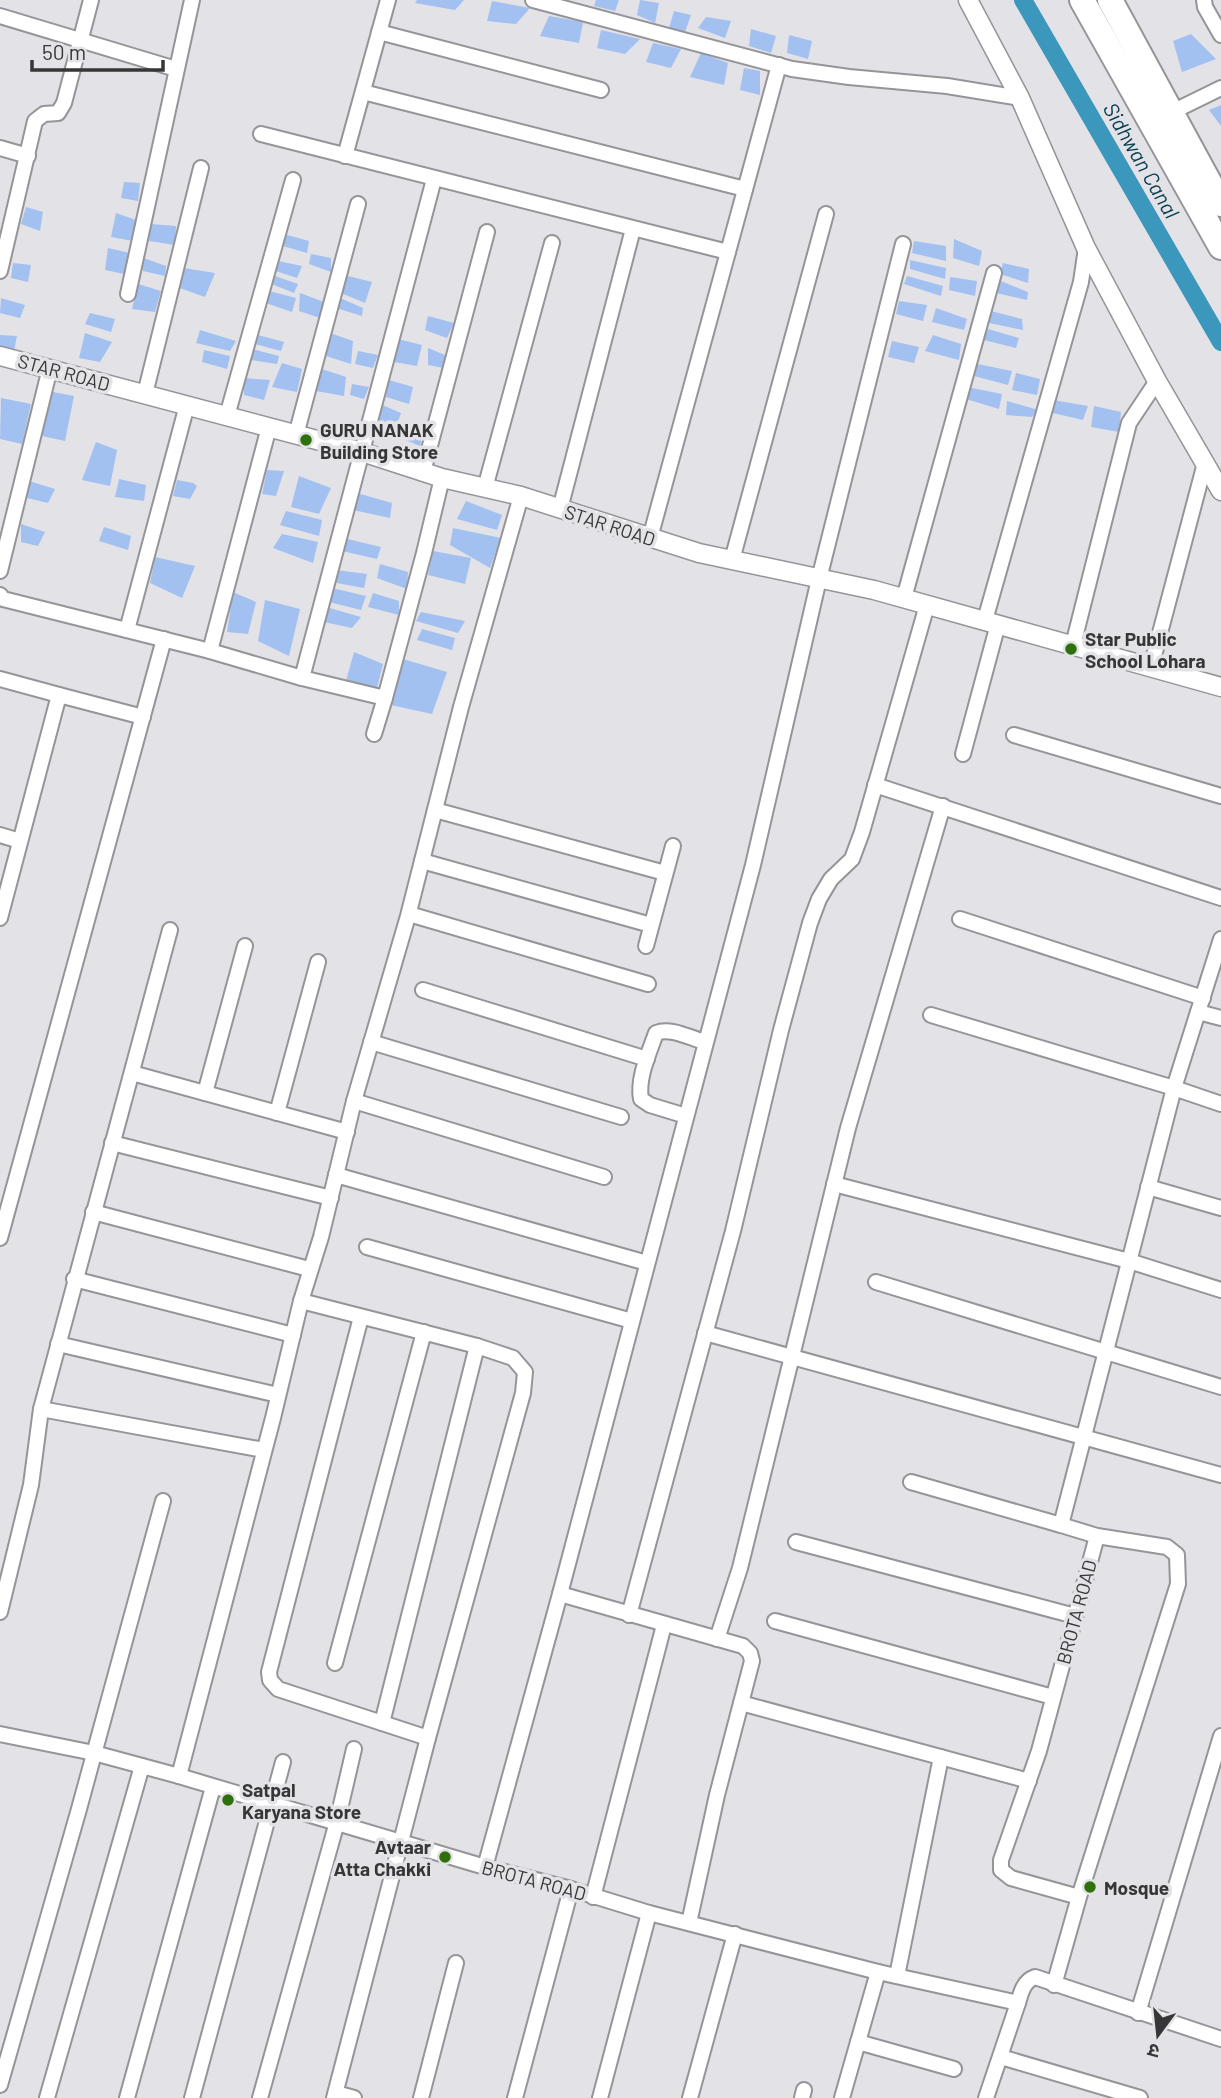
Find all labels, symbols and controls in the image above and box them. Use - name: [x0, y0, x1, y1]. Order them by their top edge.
- scale bar: [32, 28, 163, 72]
- text: 50 m: [42, 39, 86, 64]
- water label: Sidhwan Canal: [1099, 98, 1185, 223]
- street label: STAR ROAD: [16, 349, 112, 395]
- place label: GURU NANAK Building Store: [320, 418, 438, 463]
- marker: GURU NANAK Building Store: [298, 432, 314, 448]
- street label: STAR ROAD: [562, 500, 658, 550]
- place label: Star Public School Lohara: [1085, 627, 1206, 672]
- marker: Star Public School Lohara: [1063, 641, 1079, 657]
- street label: BROTA ROAD: [1051, 1557, 1101, 1667]
- place label: Satpal Karyana Store: [242, 1778, 361, 1823]
- marker: Satpal Karyana Store: [220, 1792, 236, 1808]
- place label: Avtaar Atta Chakki: [333, 1835, 432, 1880]
- marker: Avtaar Atta Chakki: [437, 1849, 453, 1865]
- street label: BROTA ROAD: [479, 1855, 589, 1905]
- place label: Mosque: [1104, 1876, 1169, 1899]
- marker: Mosque: [1082, 1879, 1098, 1895]
- north arrow: [1123, 2000, 1193, 2070]
- text: उ: [1144, 2039, 1162, 2064]

